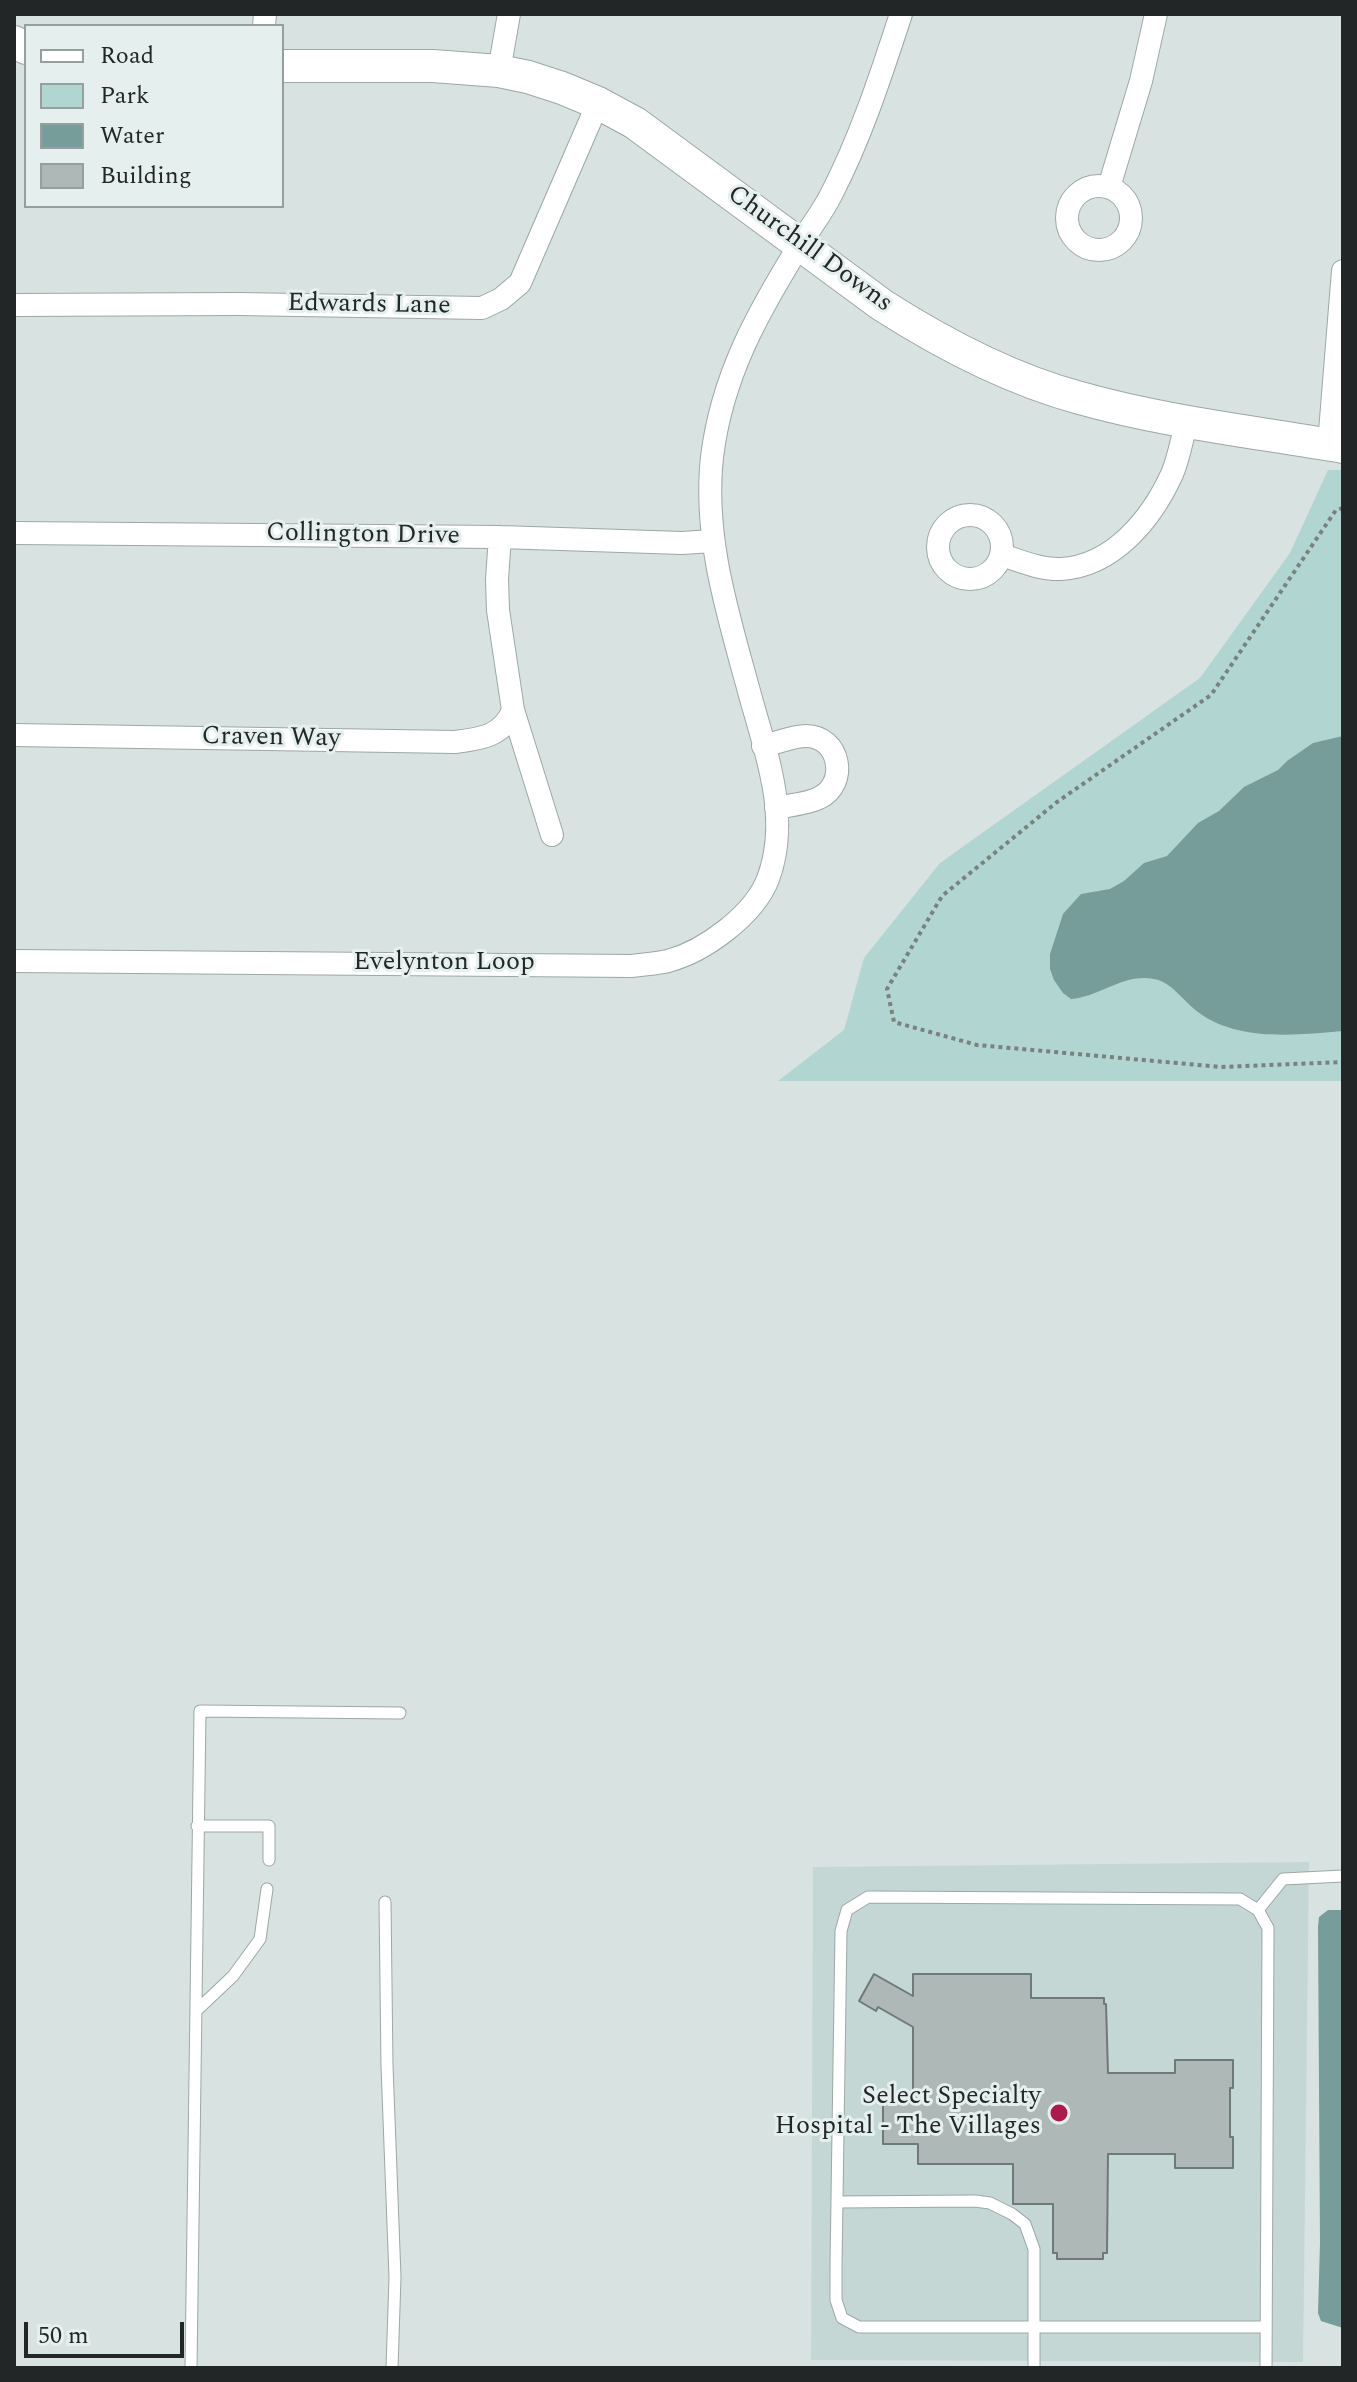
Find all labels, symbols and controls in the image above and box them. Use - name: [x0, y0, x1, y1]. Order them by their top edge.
- legend: [24, 24, 284, 208]
- text: Road: [100, 38, 154, 74]
- text: Park: [100, 78, 150, 114]
- text: Water: [100, 118, 164, 154]
- text: Building: [100, 158, 192, 194]
- street label: Churchill Downs: [720, 180, 898, 320]
- street label: Edwards Lane: [287, 289, 451, 323]
- street label: Collington Drive: [266, 519, 460, 553]
- street label: Craven Way: [201, 722, 341, 756]
- street label: Evelynton Loop: [353, 948, 535, 980]
- place label: Select Specialty Hospital - The Villages: [775, 2082, 1041, 2144]
- marker: Select Specialty Hospital - The Villages: [1048, 2102, 1070, 2124]
- scale bar: [28, 2306, 188, 2356]
- text: 50 m: [38, 2318, 89, 2354]

